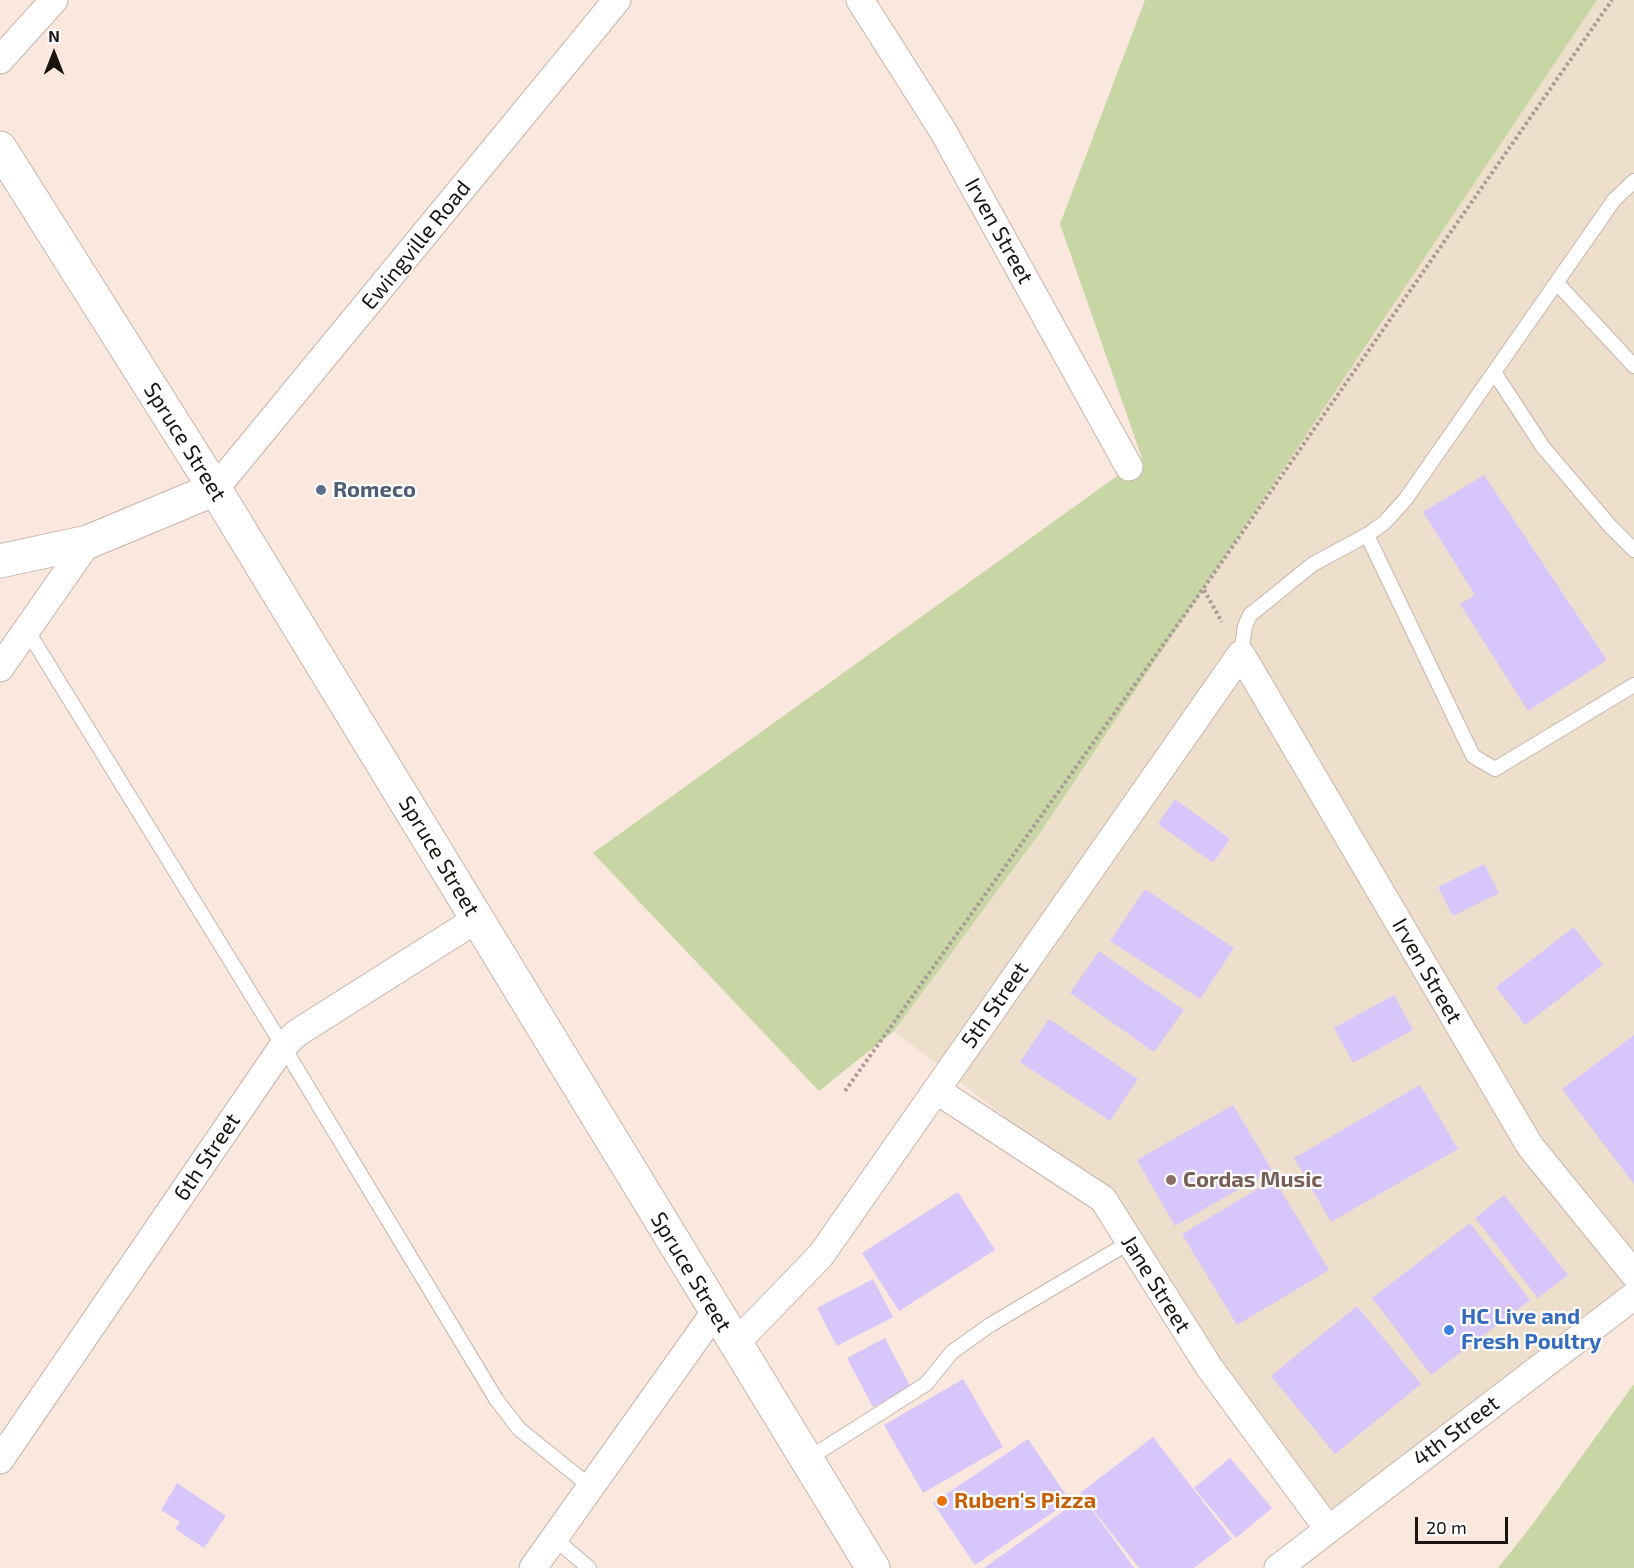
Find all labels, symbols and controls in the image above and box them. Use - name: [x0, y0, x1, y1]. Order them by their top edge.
- north arrow: [24, 24, 84, 84]
- text: N: [48, 26, 60, 45]
- street label: Irven Street: [959, 174, 1039, 288]
- street label: Ewingville Road: [356, 175, 476, 315]
- street label: Spruce Street: [138, 378, 232, 506]
- place label: Romeco: [333, 477, 416, 503]
- marker: Romeco: [314, 483, 328, 497]
- street label: Spruce Street: [393, 791, 485, 921]
- street label: Irven Street: [1386, 914, 1468, 1028]
- street label: 5th Street: [956, 957, 1034, 1053]
- street label: 6th Street: [168, 1108, 246, 1206]
- place label: Cordas Music: [1183, 1167, 1322, 1193]
- marker: Cordas Music: [1164, 1173, 1178, 1187]
- street label: Spruce Street: [645, 1207, 737, 1337]
- street label: Jane Street: [1116, 1230, 1196, 1338]
- place label: HC Live and Fresh Poultry: [1461, 1304, 1602, 1356]
- marker: HC Live and Fresh Poultry: [1442, 1323, 1456, 1337]
- street label: 4th Street: [1408, 1390, 1504, 1472]
- place label: Ruben's Pizza: [954, 1488, 1096, 1514]
- marker: Ruben's Pizza: [935, 1494, 949, 1508]
- scale bar: [1418, 1505, 1511, 1543]
- text: 20 m: [1426, 1516, 1467, 1538]

